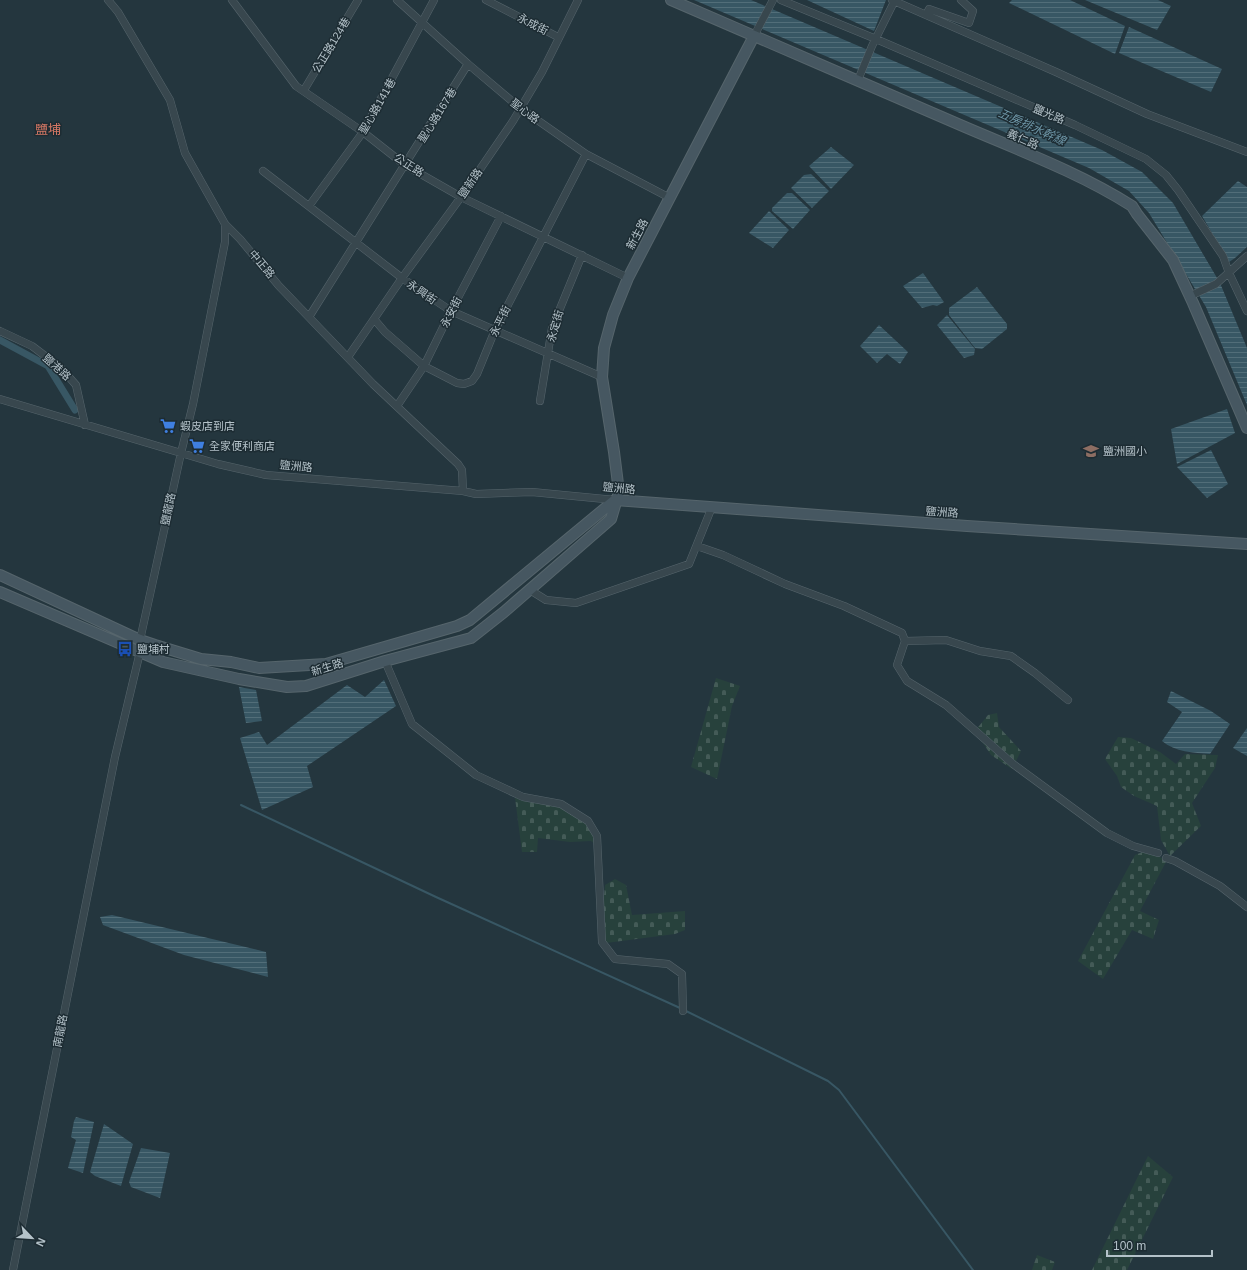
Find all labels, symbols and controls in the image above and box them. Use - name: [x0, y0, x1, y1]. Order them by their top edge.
- street label: 永成街: [516, 11, 550, 37]
- street label: 公正路124巷: [310, 15, 352, 75]
- street label: 聖心路141巷: [356, 76, 398, 136]
- street label: 聖心路167巷: [415, 85, 459, 145]
- street label: 聖心路: [508, 96, 542, 126]
- street label: 鹽光路: [1031, 102, 1067, 126]
- water label: 五房排水幹線: [996, 106, 1070, 149]
- district label: 鹽埔: [35, 122, 61, 137]
- street label: 義仁路: [1005, 127, 1041, 151]
- street label: 公正路: [392, 151, 426, 179]
- street label: 鹽新路: [456, 166, 484, 200]
- street label: 新生路: [624, 217, 650, 251]
- street label: 中正路: [247, 248, 277, 280]
- street label: 永興街: [405, 278, 439, 306]
- street label: 永安街: [438, 295, 464, 329]
- street label: 永平街: [487, 304, 513, 338]
- street label: 永定街: [545, 308, 565, 344]
- street label: 鹽港路: [41, 352, 73, 382]
- supermarket icon: 蝦皮店到店: [159, 417, 177, 435]
- place label: 蝦皮店到店: [180, 420, 235, 432]
- supermarket icon: 全家便利商店: [188, 437, 206, 455]
- place label: 全家便利商店: [209, 440, 275, 452]
- school or university icon: 鹽洲國小: [1082, 442, 1100, 460]
- place label: 鹽洲國小: [1103, 445, 1147, 457]
- street label: 鹽洲路: [279, 459, 313, 473]
- street label: 鹽洲路: [602, 481, 636, 495]
- street label: 鹽龍路: [159, 492, 177, 526]
- street label: 鹽洲路: [925, 505, 959, 519]
- bus stop icon: 鹽埔村: [116, 640, 134, 658]
- place label: 鹽埔村: [137, 643, 170, 655]
- street label: 新生路: [309, 656, 345, 678]
- street label: 南龍路: [51, 1014, 69, 1048]
- north arrow: [12, 1218, 52, 1258]
- scale bar: [1107, 1232, 1212, 1258]
- text: N: [34, 1236, 48, 1248]
- text: 100 m: [1113, 1239, 1146, 1253]

